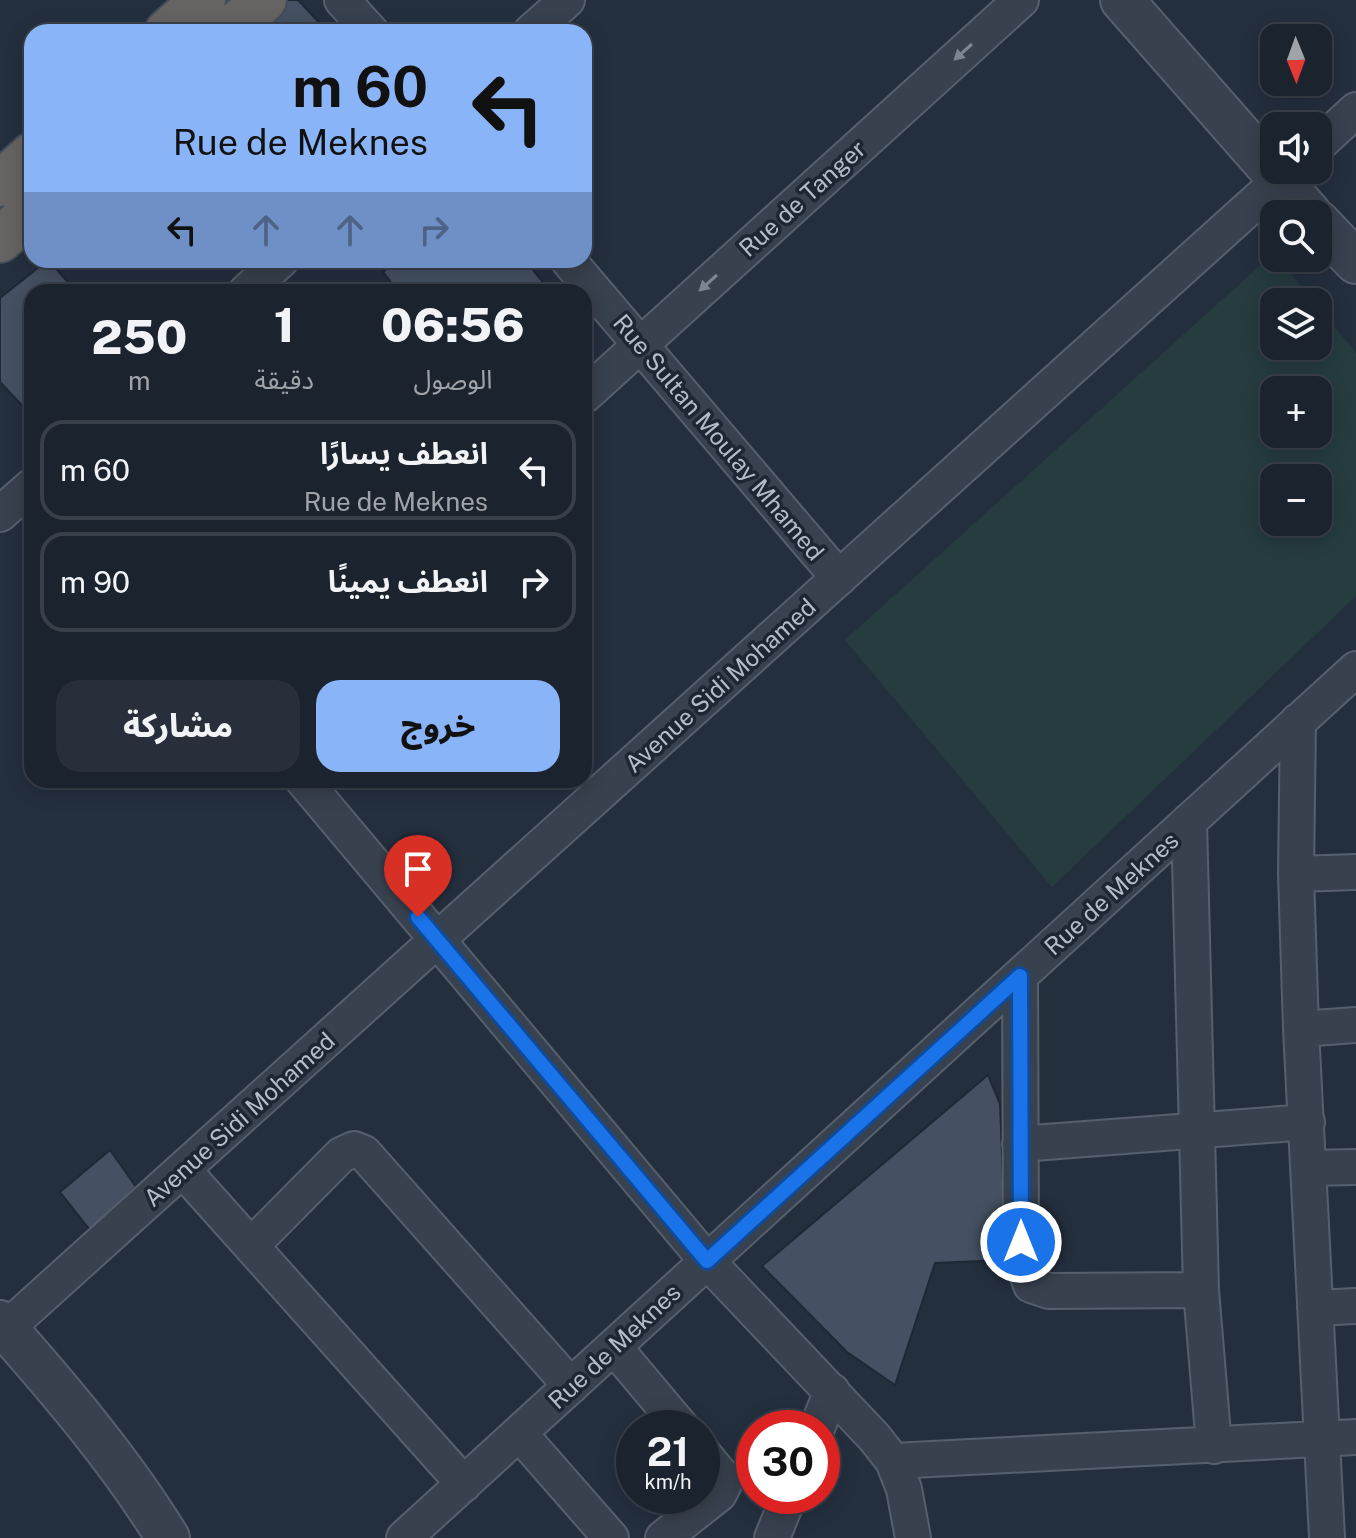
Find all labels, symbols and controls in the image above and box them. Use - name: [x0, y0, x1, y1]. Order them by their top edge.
- north arrow: [1260, 24, 1332, 96]
- map controls: [1260, 24, 1332, 536]
- one-way arrow: [954, 43, 973, 61]
- text: 60 m: [292, 54, 428, 120]
- icon: left: [456, 56, 560, 160]
- button: sound: [1260, 112, 1332, 184]
- text: Rue de Meknes: [173, 121, 428, 163]
- street label: Rue de Tanger: [733, 134, 871, 262]
- button: search: [1260, 200, 1332, 272]
- icon: left: [160, 208, 204, 252]
- icon: ahead: [244, 208, 288, 252]
- icon: ahead: [328, 208, 372, 252]
- icon: right: [412, 208, 456, 252]
- one-way arrow: [699, 273, 718, 291]
- button: layers: [1260, 288, 1332, 360]
- text: 1: [274, 296, 295, 353]
- text: 06:56: [381, 296, 525, 353]
- text: 250: [91, 308, 187, 365]
- street label: Rue Sultan Moulay Mhamed: [608, 308, 830, 566]
- text: دقيقة: [255, 364, 314, 395]
- text: الوصول: [413, 364, 492, 395]
- text: m: [128, 365, 151, 396]
- button: +: [1260, 376, 1332, 448]
- text: انعطف يسارًا: [320, 435, 488, 471]
- icon: left: [512, 448, 556, 492]
- text: 60 m: [60, 452, 130, 488]
- button: −: [1260, 464, 1332, 536]
- text: Rue de Meknes: [304, 486, 488, 517]
- icon: right: [512, 560, 556, 604]
- text: انعطف يمينًا: [328, 563, 488, 599]
- text: 90 m: [60, 564, 130, 600]
- street label: Avenue Sidi Mohamed: [619, 592, 821, 778]
- button: مشاركة: [56, 680, 300, 772]
- button: خروج: [316, 680, 560, 772]
- street label: Rue de Meknes: [1038, 826, 1184, 960]
- pin: [384, 835, 452, 917]
- icon: arrive: [396, 847, 440, 891]
- street label: Avenue Sidi Mohamed: [138, 1026, 340, 1212]
- position arrow: [979, 1200, 1063, 1284]
- street label: Rue de Meknes: [542, 1278, 686, 1414]
- speed limit sign: 30: [736, 1410, 840, 1514]
- text: 21: [647, 1428, 689, 1475]
- text: km/h: [644, 1470, 692, 1494]

